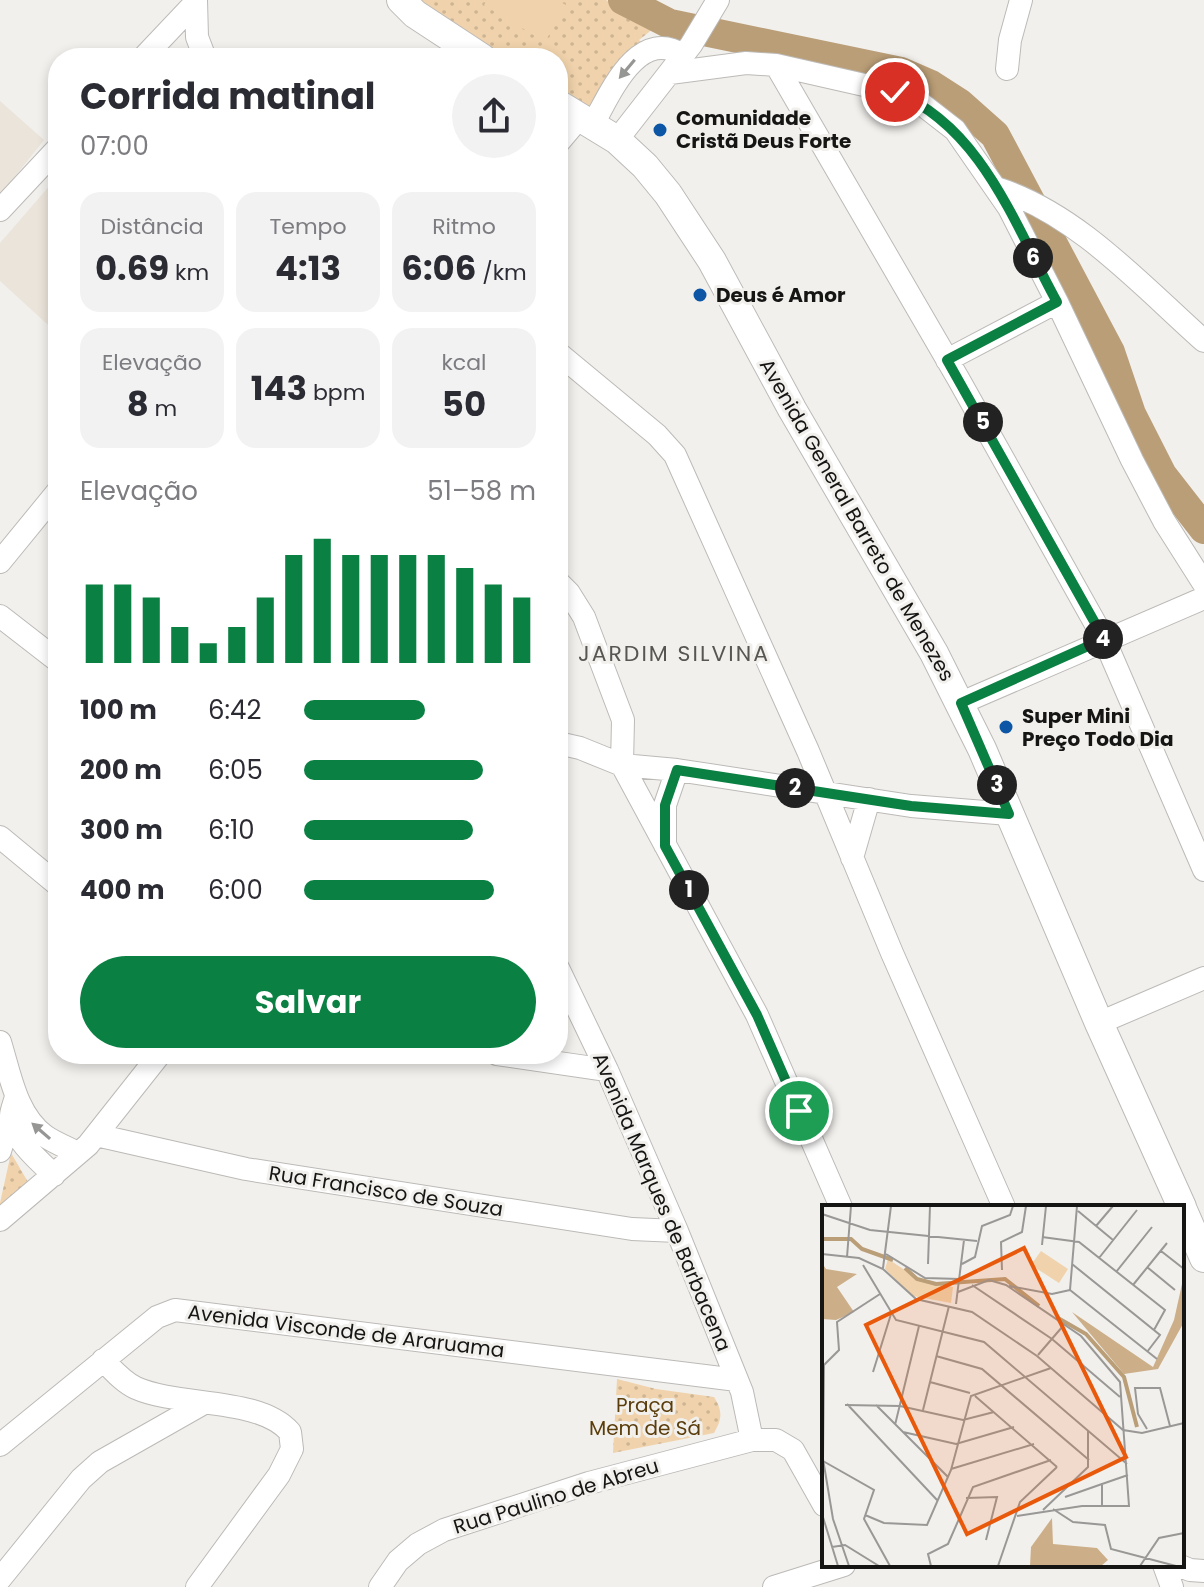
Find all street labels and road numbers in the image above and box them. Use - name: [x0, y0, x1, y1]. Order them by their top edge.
- street label: Avenida General Barreto de Menezes: [753, 354, 961, 686]
- street label: Avenida Marques de Barbacena: [586, 1048, 738, 1356]
- street label: Rua Francisco de Souza: [267, 1159, 505, 1223]
- street label: Avenida Visconde de Araruama: [186, 1298, 506, 1364]
- street label: Rua Paulino de Abreu: [450, 1451, 662, 1541]

